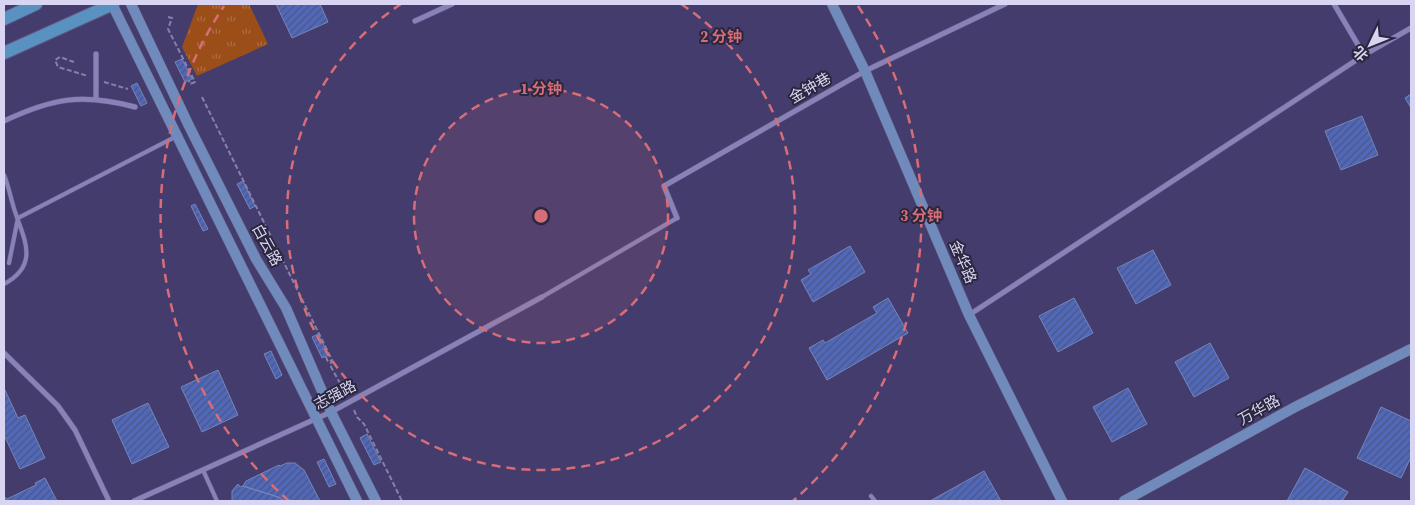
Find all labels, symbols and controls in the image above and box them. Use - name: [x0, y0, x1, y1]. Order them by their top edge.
- north arrow: [1345, 20, 1395, 70]
- text: 2 分钟: [700, 26, 742, 47]
- text: 北: [1348, 42, 1373, 66]
- street label: 金钟巷: [785, 67, 834, 108]
- text: 1 分钟: [520, 78, 562, 99]
- text: 3 分钟: [900, 205, 942, 226]
- centre of rings: [532, 207, 550, 225]
- street label: 白云路: [247, 220, 288, 270]
- street label: 金华路: [945, 237, 982, 287]
- street label: 志强路: [310, 375, 360, 414]
- street label: 万华路: [1234, 389, 1284, 430]

